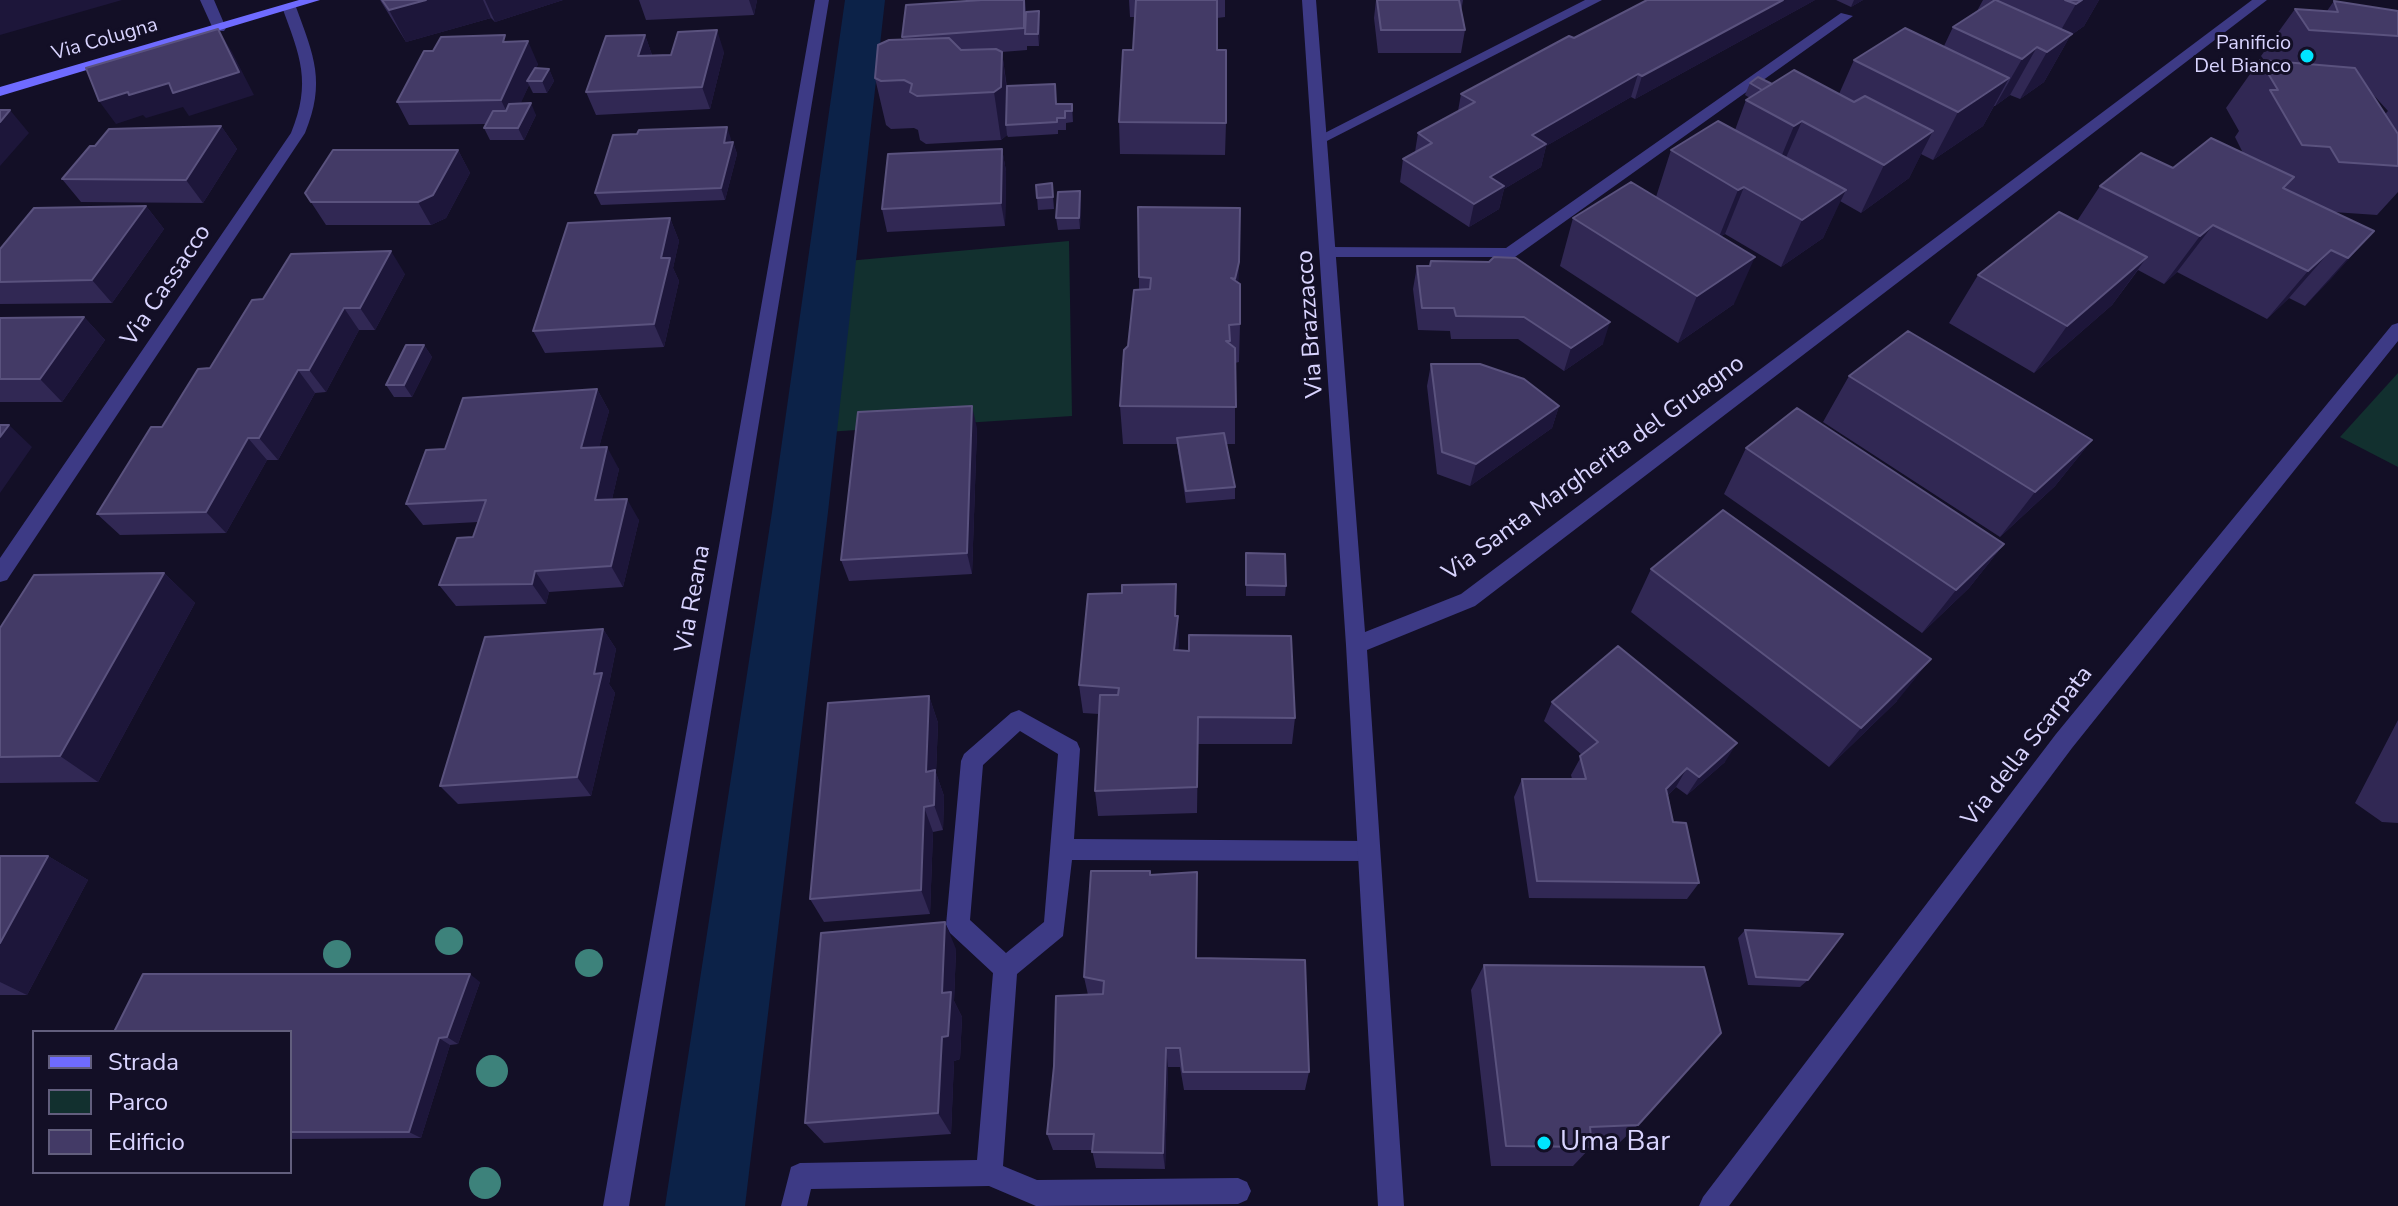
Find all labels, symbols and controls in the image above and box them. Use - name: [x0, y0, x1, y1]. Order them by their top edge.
- street label: Via Colugna: [49, 13, 161, 67]
- place label: Panificio Del Bianco: [2194, 32, 2291, 79]
- marker: Panificio Del Bianco: [2298, 47, 2316, 65]
- street label: Via Cassacco: [116, 220, 218, 352]
- street label: Via Brazzacco: [1291, 249, 1331, 399]
- street label: Via Santa Margherita del Gruagno: [1437, 350, 1751, 588]
- street label: Via Reana: [670, 543, 718, 655]
- street label: Via della Scarpata: [1956, 661, 2100, 833]
- legend: [32, 1030, 292, 1174]
- text: Strada: [108, 1046, 179, 1078]
- text: Parco: [108, 1086, 168, 1118]
- text: Edificio: [108, 1126, 185, 1158]
- place label: Uma Bar: [1560, 1126, 1670, 1160]
- marker: Uma Bar: [1535, 1134, 1553, 1152]

